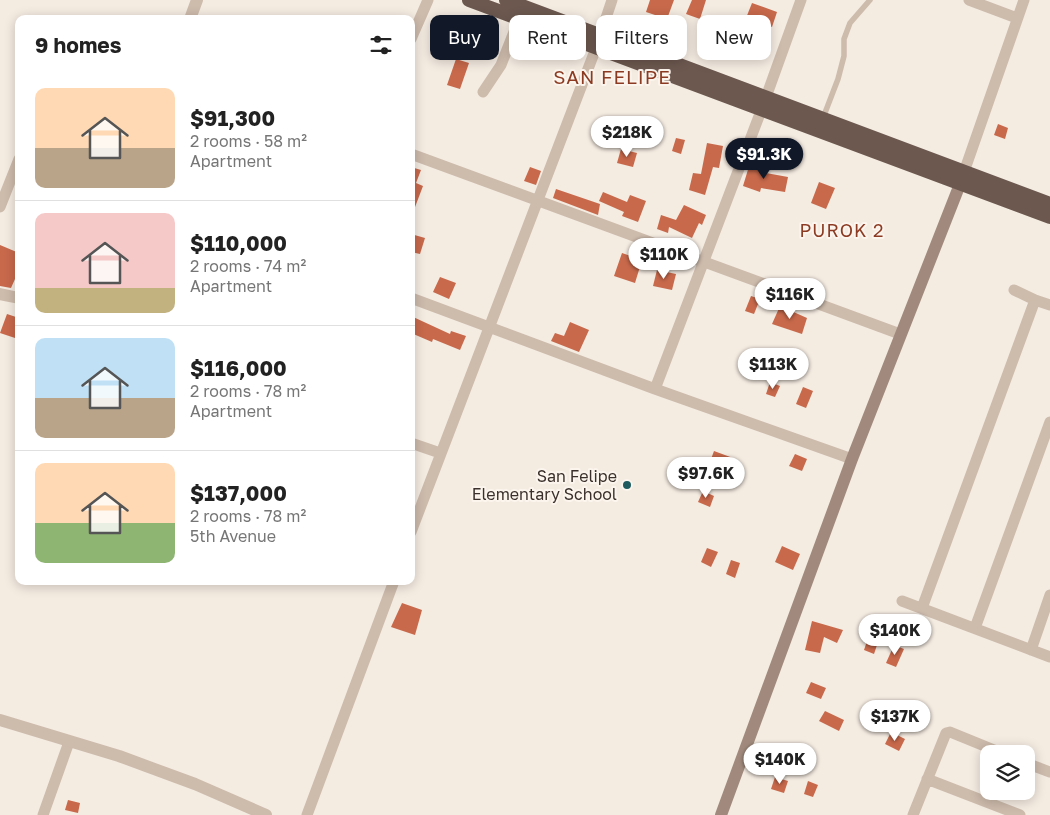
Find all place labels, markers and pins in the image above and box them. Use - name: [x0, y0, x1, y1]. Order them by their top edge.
- pin: $218K: [592, 116, 662, 158]
- pin: $91.3K: [723, 138, 805, 180]
- pin: $110K: [629, 238, 699, 280]
- pin: $116K: [755, 278, 825, 320]
- pin: $113K: [738, 348, 808, 390]
- pin: $97.6K: [665, 456, 747, 499]
- place label: San Felipe Elementary School: [472, 466, 617, 504]
- marker: San Felipe Elementary School: [621, 479, 633, 491]
- pin: $140K: [860, 614, 930, 656]
- pin: $137K: [860, 700, 930, 742]
- pin: $140K: [745, 742, 815, 785]

